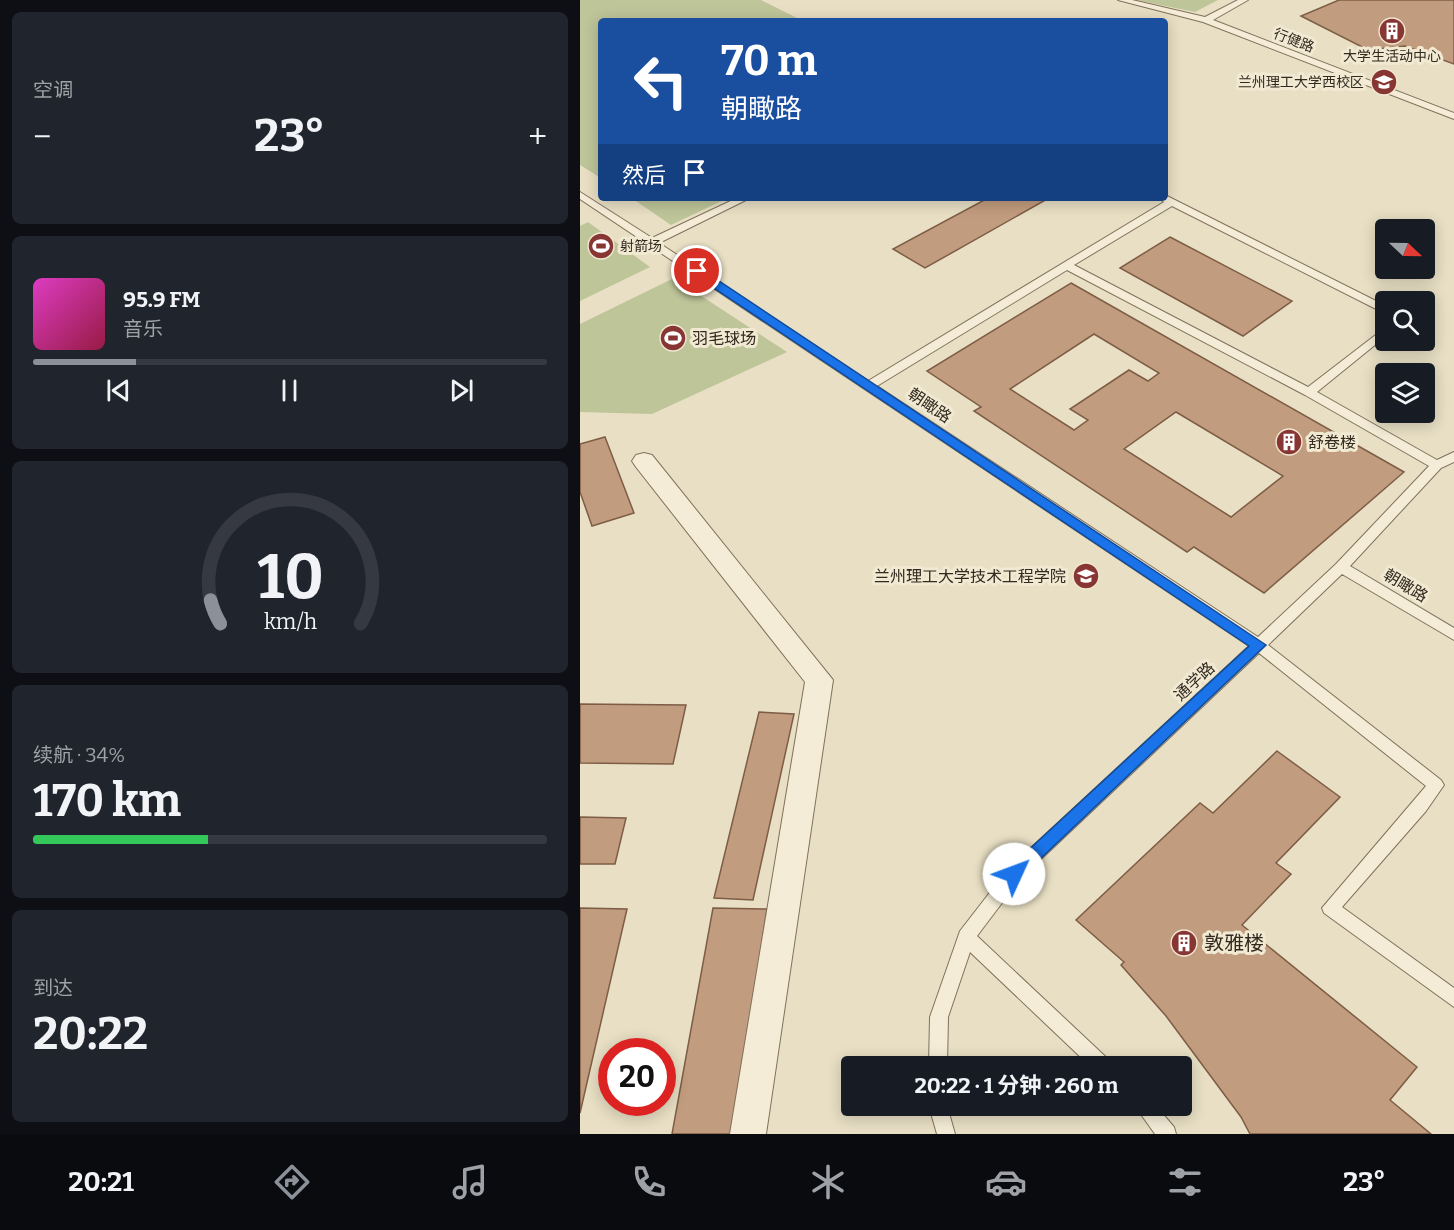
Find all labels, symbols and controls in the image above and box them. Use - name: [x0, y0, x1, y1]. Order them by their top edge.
- building icon: 大学生活动中心: [1377, 16, 1407, 46]
- street label: 行健路: [1271, 25, 1316, 56]
- text: 70 m: [721, 36, 817, 86]
- icon: left: [622, 42, 700, 120]
- place label: 大学生活动中心: [1343, 48, 1441, 65]
- school or university icon: 兰州理工大学西校区: [1369, 67, 1399, 97]
- place label: 兰州理工大学西校区: [1238, 74, 1364, 91]
- text: 空调: [33, 78, 73, 102]
- text: 朝瞰路: [721, 93, 802, 125]
- text: 23°: [254, 109, 325, 163]
- text: −: [33, 117, 51, 157]
- text: +: [528, 117, 547, 157]
- icon: arrive: [678, 156, 711, 189]
- text: 然后: [622, 162, 666, 189]
- north arrow: [1375, 219, 1435, 279]
- map controls: [1375, 219, 1435, 423]
- sports icon: 射箭场: [586, 231, 616, 261]
- place label: 射箭场: [620, 238, 662, 255]
- pin: [671, 245, 722, 296]
- icon: arrive: [680, 254, 713, 287]
- text: 95.9 FM: [123, 286, 200, 313]
- button: search: [1375, 291, 1435, 351]
- text: 音乐: [123, 317, 163, 341]
- sports icon: 羽毛球场: [658, 323, 688, 353]
- place label: 羽毛球场: [692, 329, 756, 348]
- button: layers: [1375, 363, 1435, 423]
- icon: previous: [102, 374, 135, 407]
- icon: pause: [273, 374, 306, 407]
- icon: next: [445, 374, 478, 407]
- street label: 朝瞰路: [905, 384, 955, 427]
- building icon: 舒卷楼: [1274, 427, 1304, 457]
- place label: 舒卷楼: [1308, 433, 1356, 452]
- text: 10: [257, 540, 323, 615]
- school or university icon: 兰州理工大学技术工程学院: [1071, 561, 1101, 591]
- street label: 朝瞰路: [1380, 565, 1431, 606]
- place label: 兰州理工大学技术工程学院: [874, 567, 1066, 586]
- text: km/h: [263, 609, 317, 635]
- street label: 通学路: [1170, 658, 1218, 705]
- text: 续航 · 34%: [33, 743, 125, 767]
- text: 170 km: [33, 774, 181, 828]
- position arrow: [982, 842, 1046, 906]
- building icon: 敦雅楼: [1169, 928, 1199, 958]
- place label: 敦雅楼: [1204, 931, 1264, 955]
- text: 到达: [33, 976, 73, 1000]
- text: 20:22: [33, 1007, 148, 1061]
- speed limit sign: 20: [598, 1038, 676, 1116]
- text: 20:22 · 1 分钟 · 260 m: [914, 1072, 1119, 1099]
- icon: directions: [271, 1161, 313, 1203]
- icon: music: [449, 1161, 491, 1203]
- icon: phone: [628, 1161, 670, 1203]
- icon: climate: [807, 1161, 849, 1203]
- icon: car: [985, 1161, 1027, 1203]
- icon: filters: [1164, 1161, 1206, 1203]
- text: 20:21: [68, 1166, 134, 1198]
- text: 23°: [1343, 1166, 1386, 1198]

